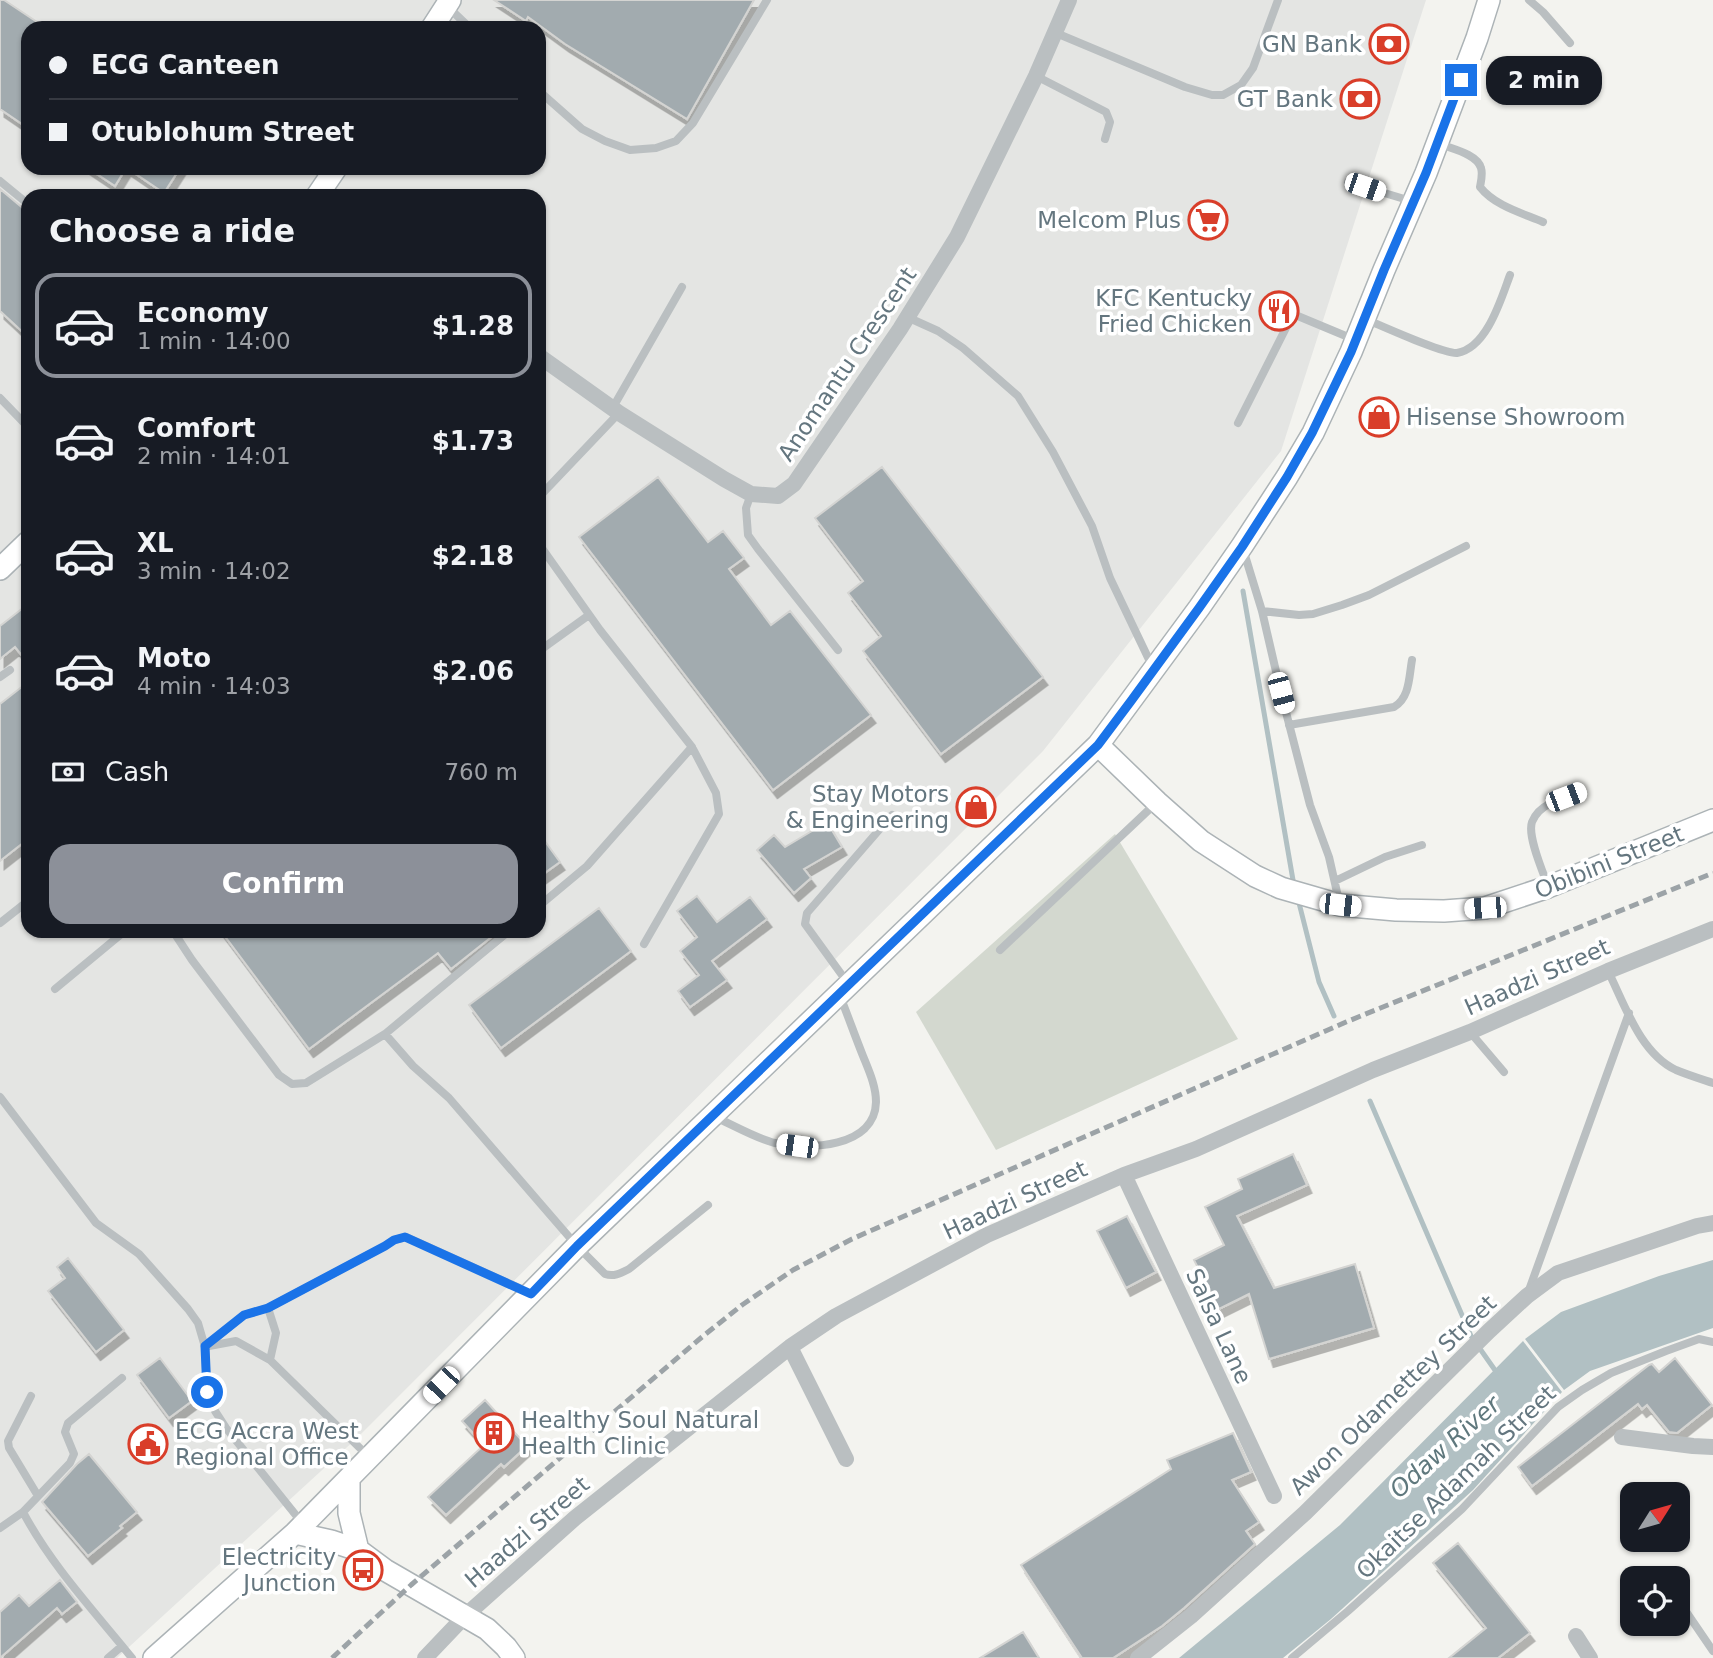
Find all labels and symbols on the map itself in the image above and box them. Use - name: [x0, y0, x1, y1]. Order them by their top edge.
- bank icon: GN Bank: [1368, 23, 1410, 65]
- place label: GN Bank: [1262, 31, 1363, 57]
- callout: 2 min: [1486, 56, 1601, 104]
- route end: [1445, 64, 1477, 96]
- bank icon: GT Bank: [1339, 78, 1381, 120]
- place label: GT Bank: [1237, 86, 1334, 112]
- car: [1342, 170, 1389, 204]
- supermarket icon: Melcom Plus: [1187, 199, 1229, 241]
- place label: Melcom Plus: [1037, 207, 1181, 233]
- street label: Anomantu Crescent: [773, 262, 921, 466]
- place label: KFC Kentucky Fried Chicken: [1095, 285, 1252, 337]
- restaurant icon: KFC Kentucky Fried Chicken: [1258, 290, 1300, 332]
- shop icon: Hisense Showroom: [1358, 396, 1400, 438]
- place label: Hisense Showroom: [1406, 404, 1625, 430]
- car: [1266, 670, 1297, 716]
- car: [1543, 780, 1590, 814]
- place label: Stay Motors & Engineering: [786, 781, 949, 833]
- shop icon: Stay Motors & Engineering: [955, 786, 997, 828]
- street label: Obibini Street: [1531, 820, 1687, 904]
- car: [1319, 892, 1362, 918]
- car: [1464, 896, 1507, 920]
- street label: Haadzi Street: [1461, 933, 1613, 1021]
- car: [775, 1133, 820, 1159]
- street label: Haadzi Street: [939, 1155, 1091, 1245]
- street label: Salsa Lane: [1181, 1264, 1257, 1388]
- street label: Awon Odamettey Street: [1285, 1290, 1501, 1500]
- car: [419, 1363, 464, 1407]
- route start: [191, 1376, 223, 1408]
- street label: Okaitse Adamah Street: [1351, 1380, 1561, 1584]
- water label: Odaw River: [1384, 1389, 1507, 1504]
- place label: Healthy Soul Natural Health Clinic: [521, 1407, 759, 1459]
- building icon: Healthy Soul Natural Health Clinic: [473, 1412, 515, 1454]
- place label: ECG Accra West Regional Office: [175, 1418, 359, 1470]
- public building icon: ECG Accra West Regional Office: [127, 1423, 169, 1465]
- street label: Haadzi Street: [460, 1471, 594, 1593]
- north arrow: [1620, 1482, 1690, 1552]
- place label: Electricity Junction: [222, 1544, 336, 1596]
- bus stop icon: Electricity Junction: [342, 1549, 384, 1591]

